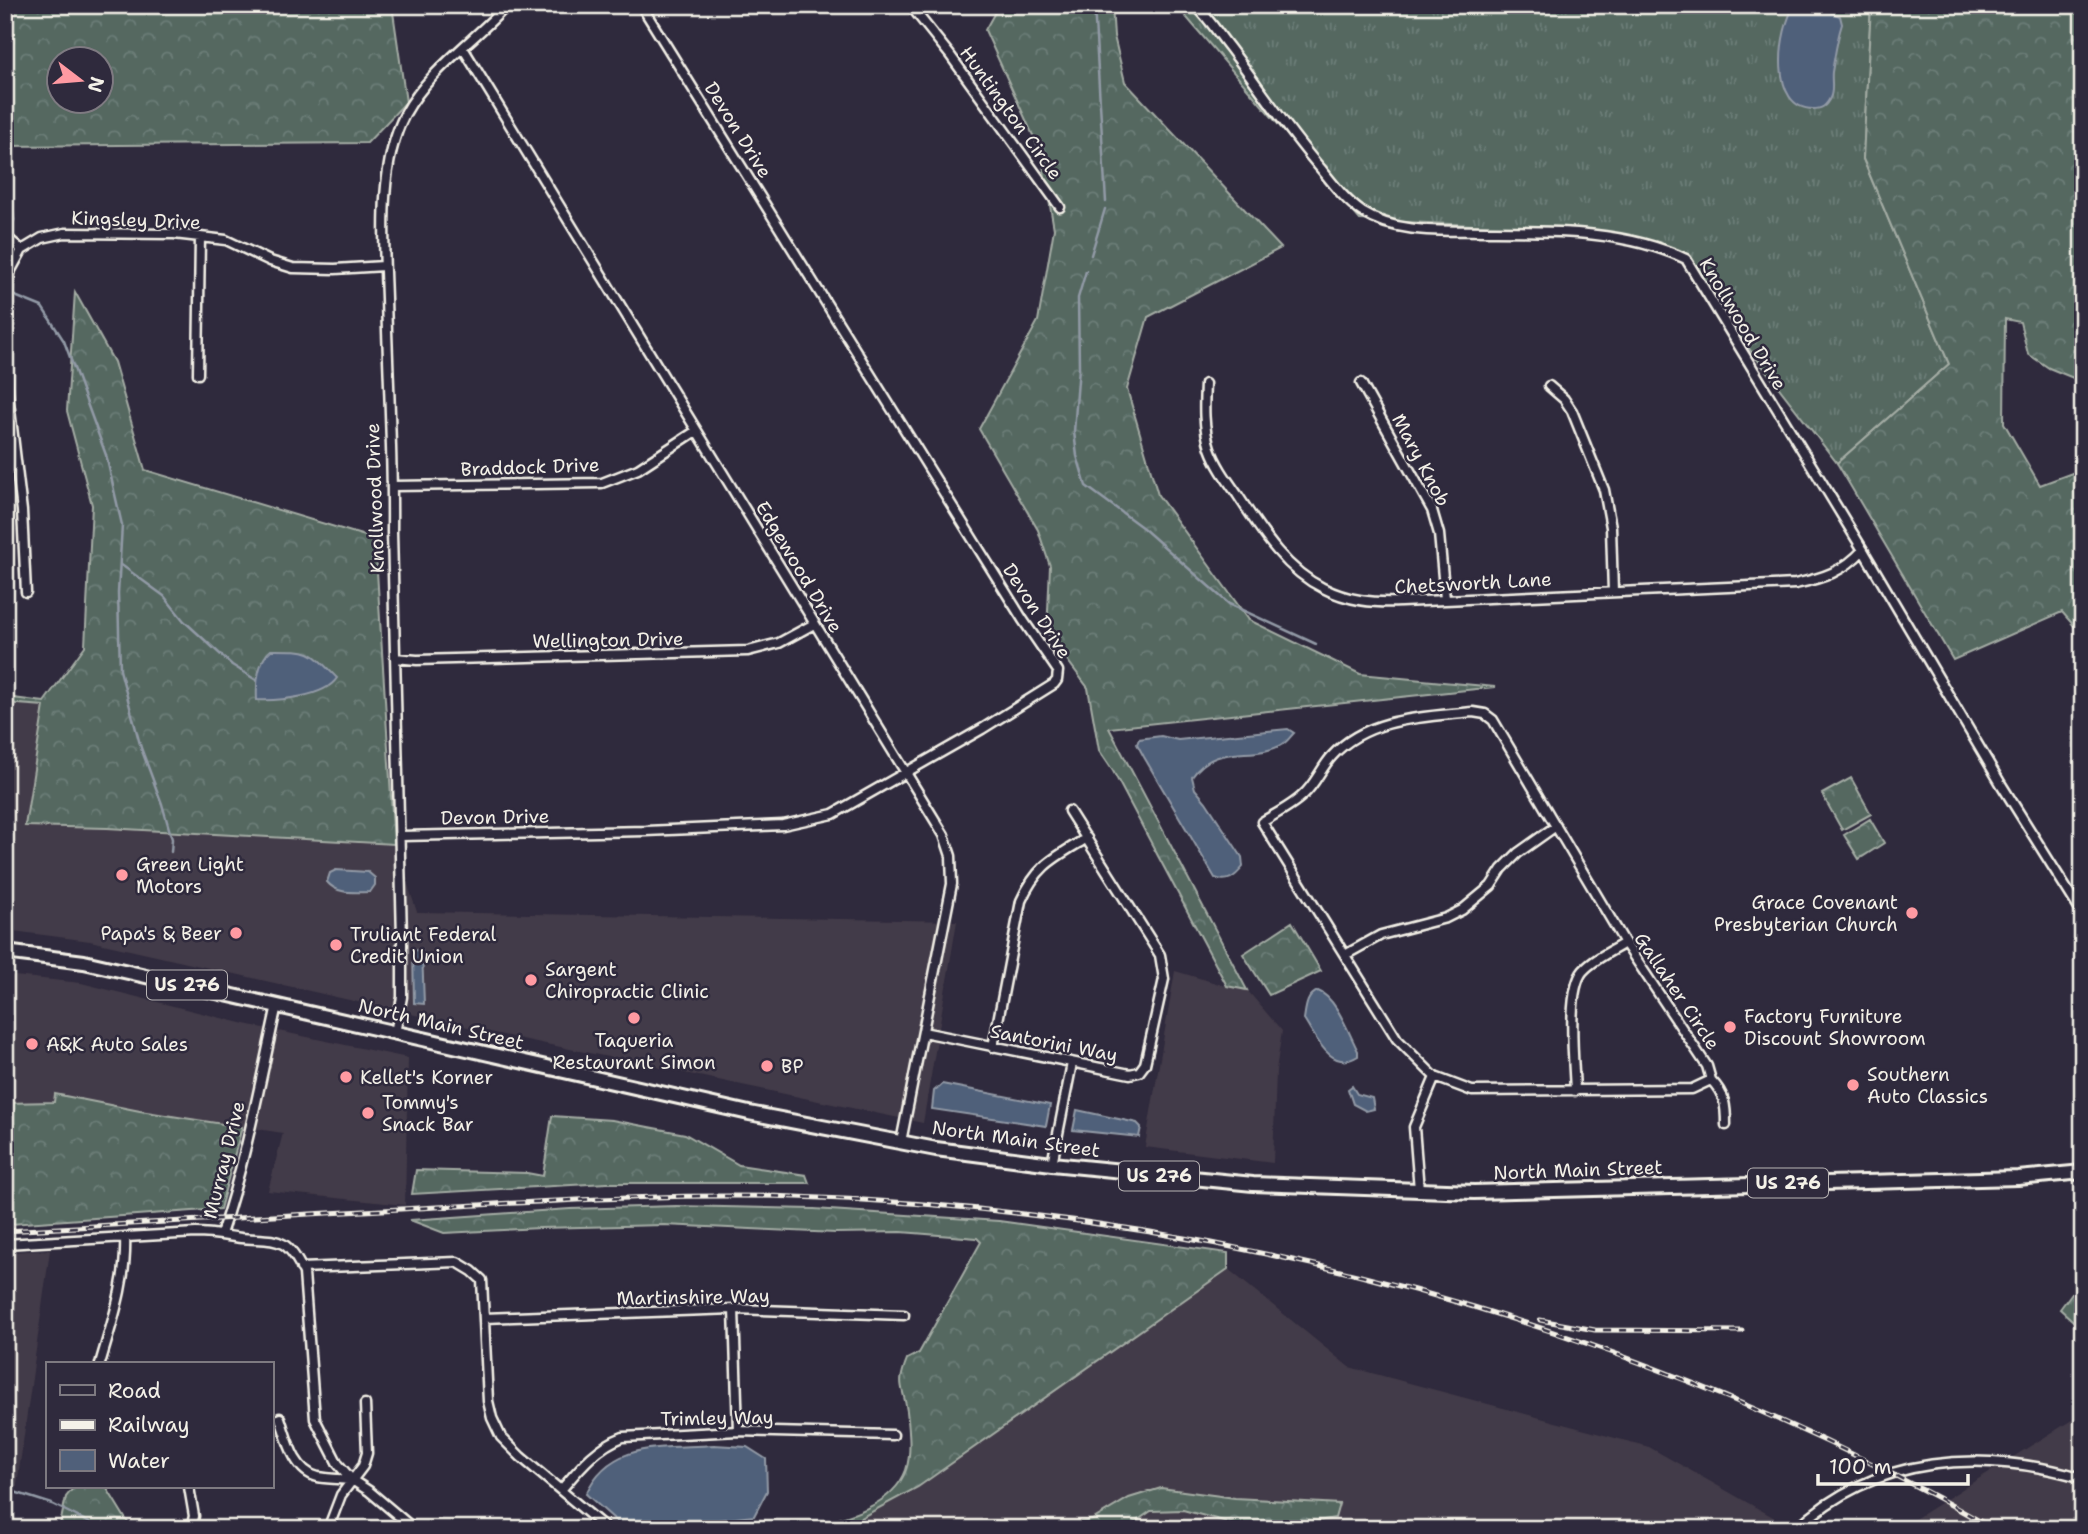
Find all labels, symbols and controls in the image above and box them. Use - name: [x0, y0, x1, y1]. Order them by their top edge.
- street label: Huntington Circle: [954, 41, 1068, 185]
- north arrow: [46, 46, 116, 116]
- text: N: [82, 74, 110, 95]
- street label: Devon Drive: [699, 77, 777, 183]
- street label: Kingsley Drive: [71, 205, 201, 235]
- street label: Knollwood Drive: [1694, 253, 1792, 395]
- street label: Mary Knob: [1386, 409, 1456, 511]
- street label: Knollwood Drive: [360, 422, 390, 574]
- street label: Braddock Drive: [460, 452, 600, 482]
- street label: Edgewood Drive: [750, 496, 848, 638]
- street label: Devon Drive: [997, 559, 1077, 663]
- street label: Chetsworth Lane: [1394, 566, 1552, 600]
- street label: Wellington Drive: [532, 626, 684, 654]
- street label: Devon Drive: [440, 804, 550, 830]
- place label: Green Light Motors: [136, 852, 244, 899]
- marker: Green Light Motors: [114, 867, 130, 883]
- place label: Grace Covenant Presbyterian Church: [1714, 890, 1898, 937]
- marker: Grace Covenant Presbyterian Church: [1904, 905, 1920, 921]
- place label: Papa's & Beer: [100, 921, 222, 946]
- place label: Truliant Federal Credit Union: [350, 922, 496, 969]
- marker: Papa's & Beer: [228, 925, 244, 941]
- street label: Gallaher Circle: [1628, 927, 1726, 1055]
- marker: Truliant Federal Credit Union: [328, 937, 344, 953]
- place label: Sargent Chiropractic Clinic: [545, 957, 709, 1004]
- road number: US 276: [147, 970, 227, 1000]
- marker: Sargent Chiropractic Clinic: [523, 972, 539, 988]
- street label: North Main Street: [356, 993, 526, 1055]
- place label: Factory Furniture Discount Showroom: [1744, 1004, 1926, 1051]
- marker: Taqueria Restaurant Simon: [626, 1010, 642, 1026]
- street label: Santorini Way: [988, 1018, 1120, 1068]
- marker: Factory Furniture Discount Showroom: [1722, 1019, 1738, 1035]
- place label: Taqueria Restaurant Simon: [552, 1028, 716, 1075]
- place label: A&K Auto Sales: [46, 1032, 188, 1057]
- marker: A&K Auto Sales: [24, 1036, 40, 1052]
- place label: BP: [781, 1054, 804, 1079]
- marker: BP: [759, 1058, 775, 1074]
- place label: Southern Auto Classics: [1867, 1062, 1988, 1109]
- place label: Kellet's Korner: [360, 1065, 493, 1090]
- marker: Kellet's Korner: [338, 1069, 354, 1085]
- marker: Southern Auto Classics: [1845, 1077, 1861, 1093]
- place label: Tommy's Snack Bar: [382, 1090, 474, 1137]
- street label: Murray Drive: [197, 1098, 251, 1222]
- marker: Tommy's Snack Bar: [360, 1105, 376, 1121]
- street label: North Main Street: [930, 1115, 1102, 1163]
- street label: North Main Street: [1493, 1155, 1663, 1185]
- road number: US 276: [1119, 1162, 1199, 1190]
- road number: US 276: [1748, 1168, 1828, 1198]
- street label: Martinshire Way: [616, 1283, 770, 1311]
- legend: [46, 1362, 273, 1488]
- text: Road: [108, 1377, 161, 1405]
- street label: Trimley Way: [660, 1405, 774, 1431]
- text: Railway: [108, 1411, 190, 1439]
- scale bar: [1818, 1443, 1969, 1487]
- text: Water: [108, 1447, 170, 1475]
- text: 100 m: [1829, 1453, 1892, 1481]

